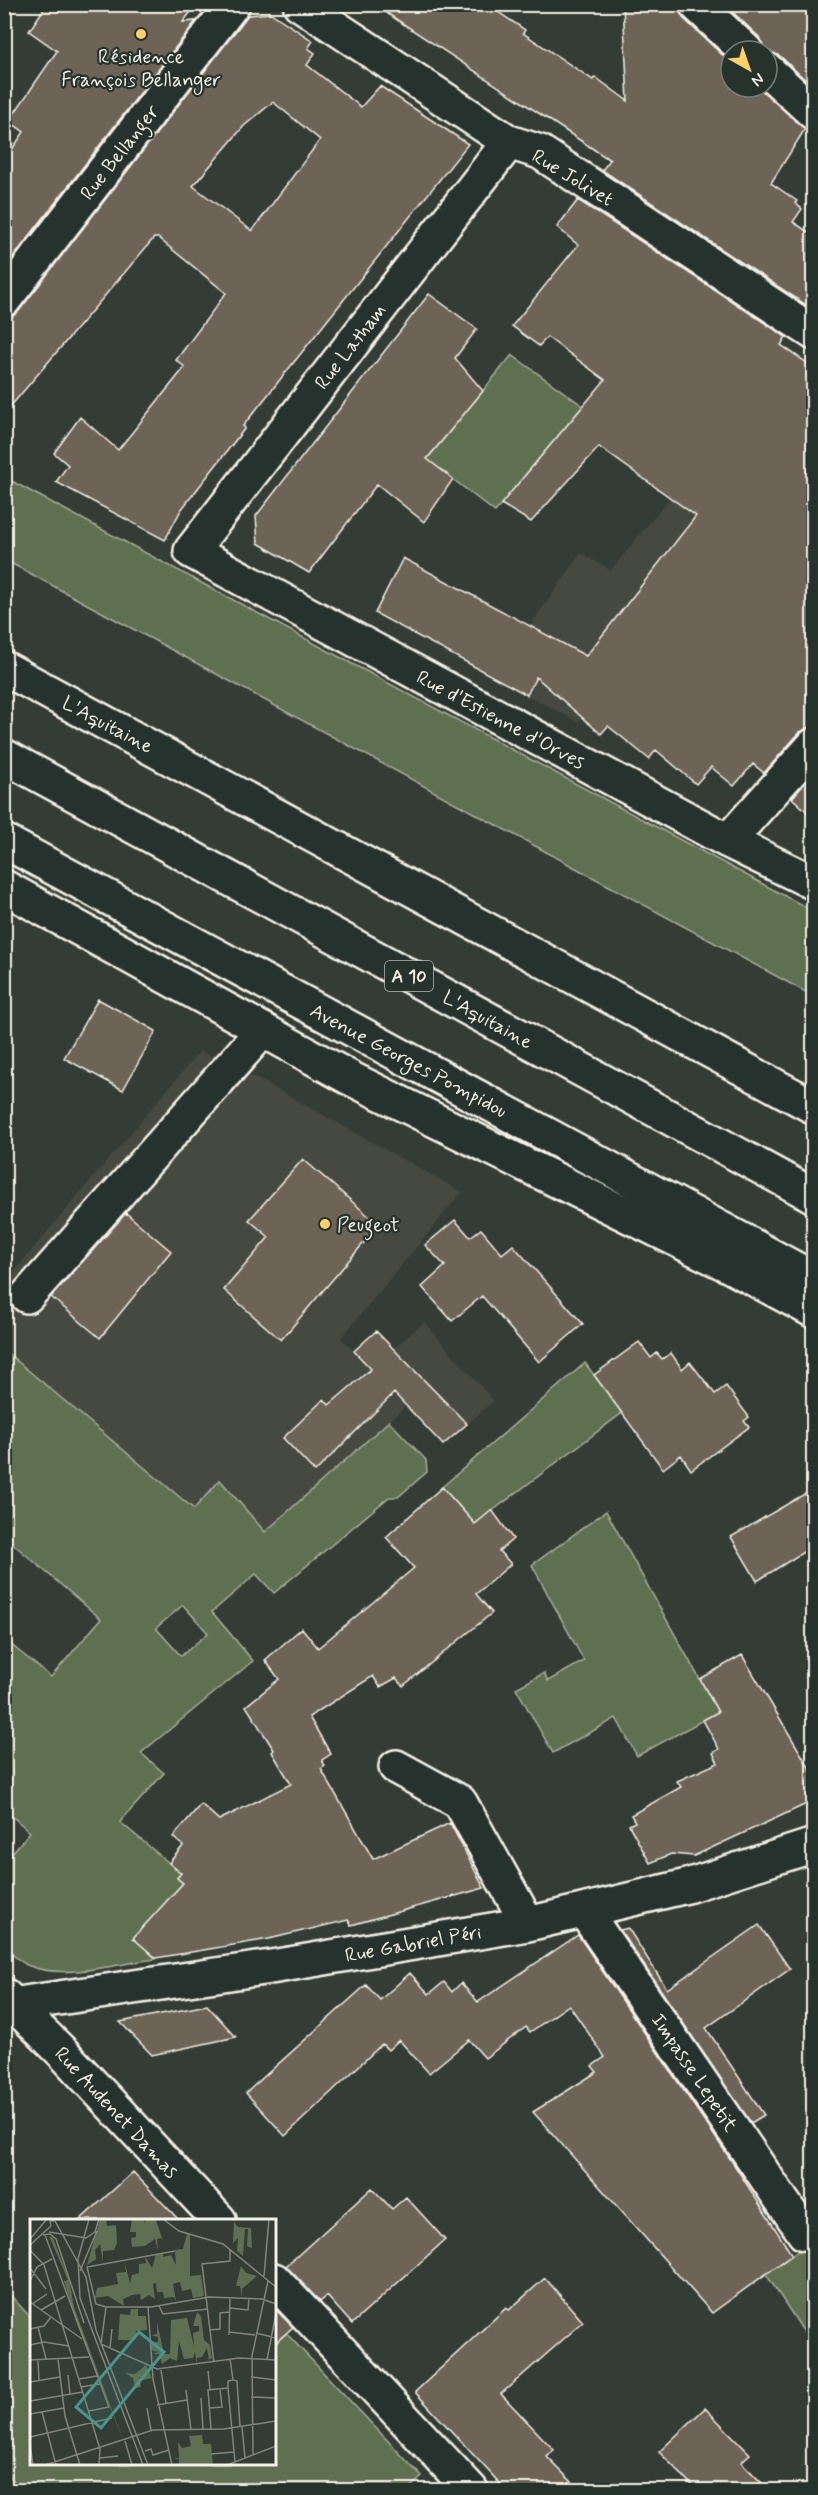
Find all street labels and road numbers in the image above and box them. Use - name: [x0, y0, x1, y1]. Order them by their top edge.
- street label: Rue Bellanger: [74, 99, 168, 207]
- street label: Rue Jolivet: [526, 143, 618, 213]
- street label: Rue Latham: [309, 298, 393, 396]
- street label: Rue d'Estienne d'Orves: [411, 664, 589, 776]
- street label: L'Aquitaine: [57, 690, 157, 761]
- road number: A 10: [385, 961, 433, 991]
- street label: L'Aquitaine: [437, 984, 537, 1056]
- street label: Avenue Georges Pompidou: [304, 998, 512, 1126]
- street label: Rue Gabriel Péri: [343, 1919, 484, 1970]
- street label: Impasse Lepetit: [644, 2008, 744, 2138]
- street label: Rue Audenet Damas: [48, 2041, 184, 2185]

